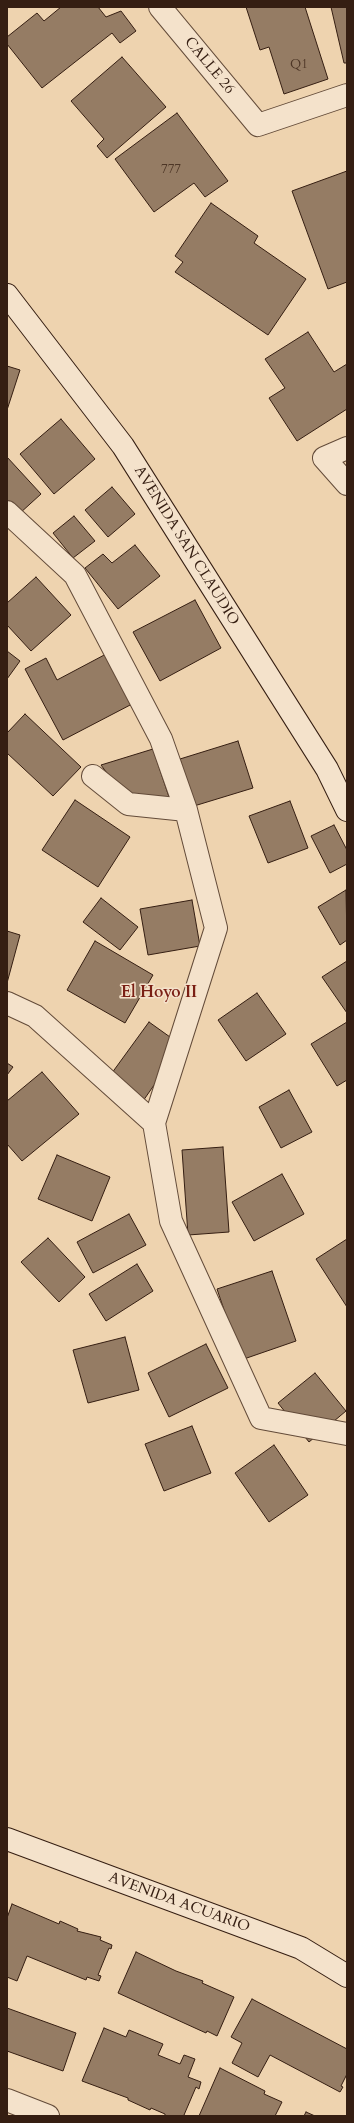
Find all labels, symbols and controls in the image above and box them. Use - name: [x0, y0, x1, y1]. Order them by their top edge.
- street label: CALLE 26: [180, 34, 238, 98]
- house number: Q1: [290, 57, 308, 73]
- house number: 777: [161, 162, 181, 178]
- street label: AVENIDA SAN CLAUDIO: [129, 463, 243, 629]
- district label: El Hoyo II: [121, 983, 197, 1003]
- street label: AVENIDA ACUARIO: [106, 1869, 252, 1937]

